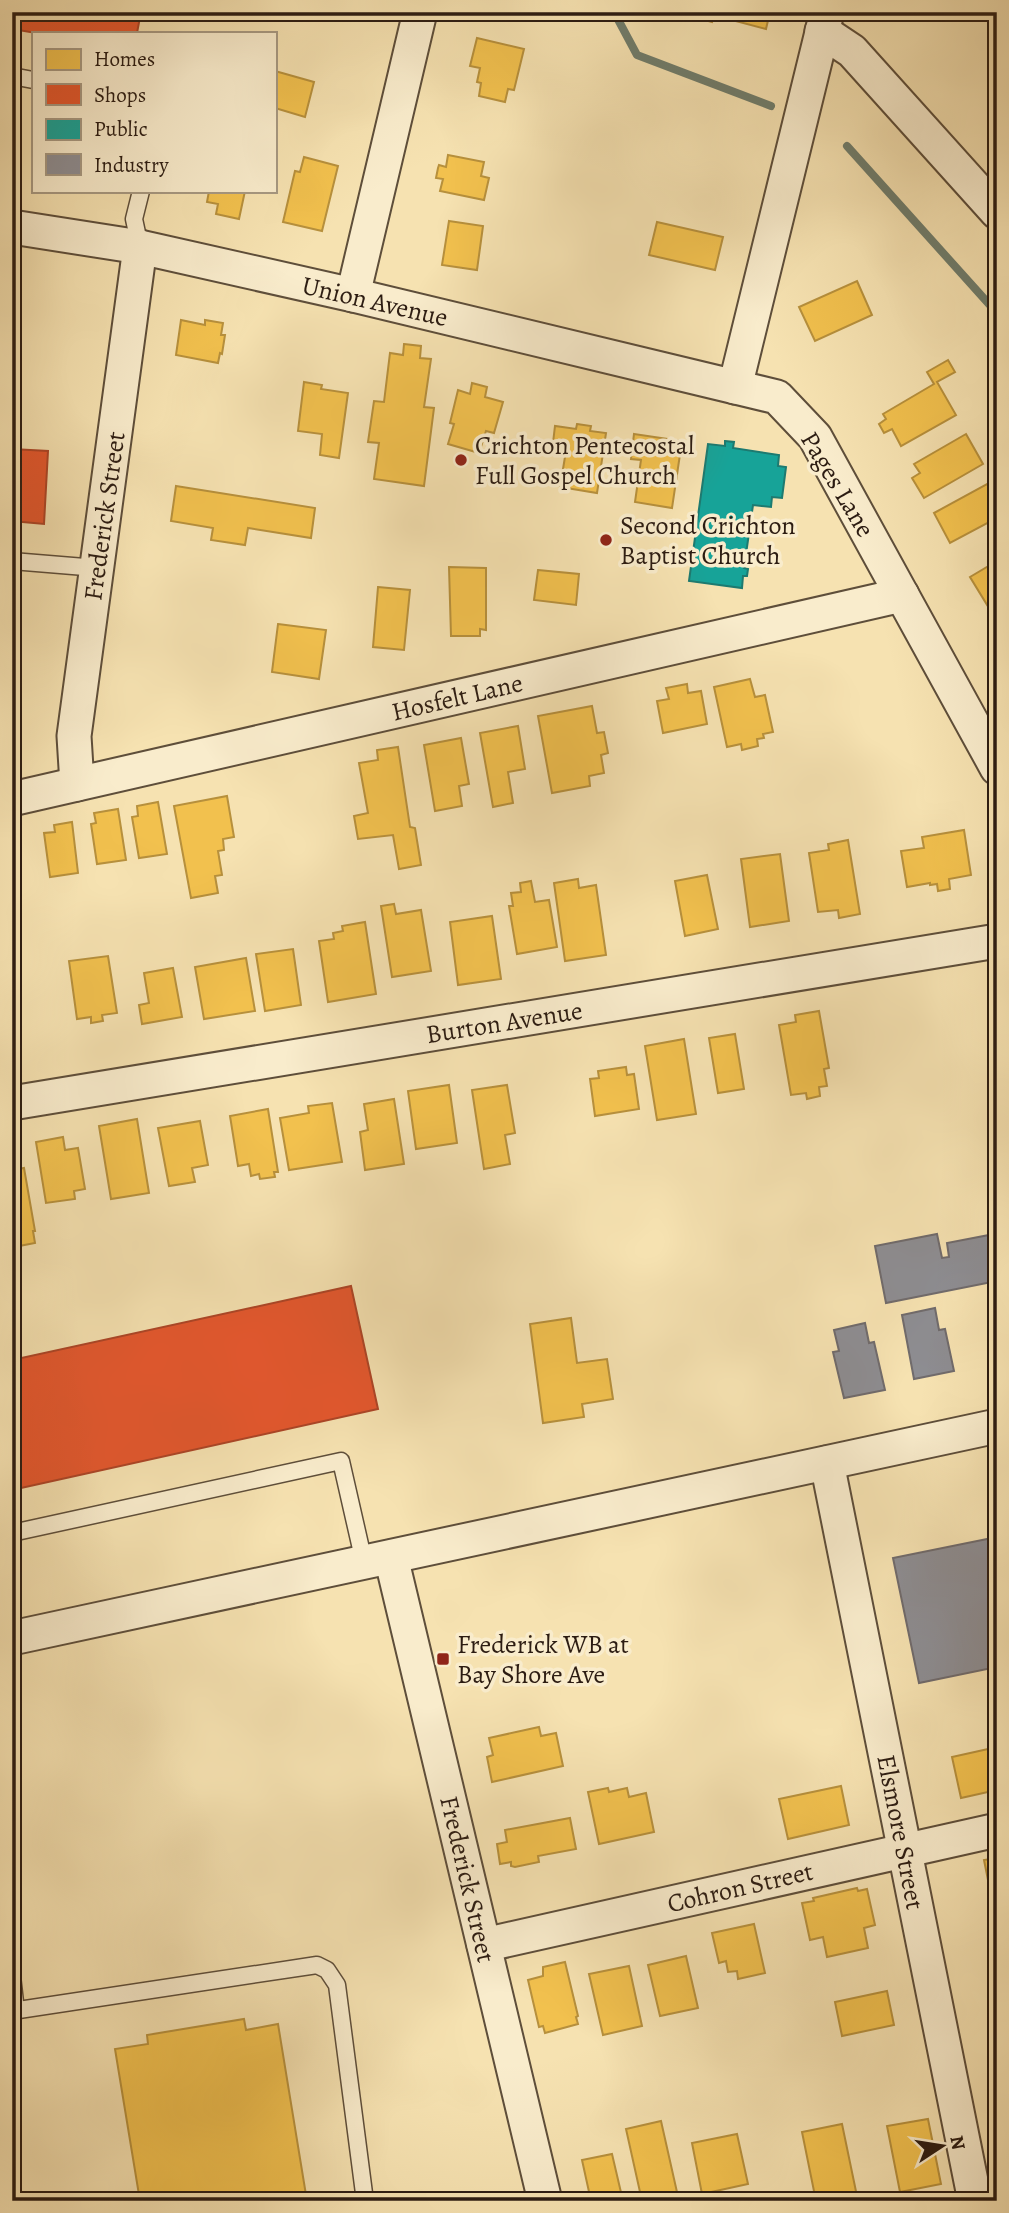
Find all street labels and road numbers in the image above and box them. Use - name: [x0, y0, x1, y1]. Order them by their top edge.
- street label: Union Avenue: [299, 268, 451, 335]
- street label: Pages Lane: [792, 425, 883, 544]
- street label: Frederick Street: [75, 429, 134, 603]
- street label: Hosfelt Lane: [388, 665, 526, 730]
- street label: Burton Avenue: [423, 993, 585, 1052]
- street label: Elsmore Street: [868, 1752, 933, 1913]
- street label: Frederick Street: [431, 1792, 504, 1966]
- street label: Cohron Street: [664, 1854, 817, 1921]

